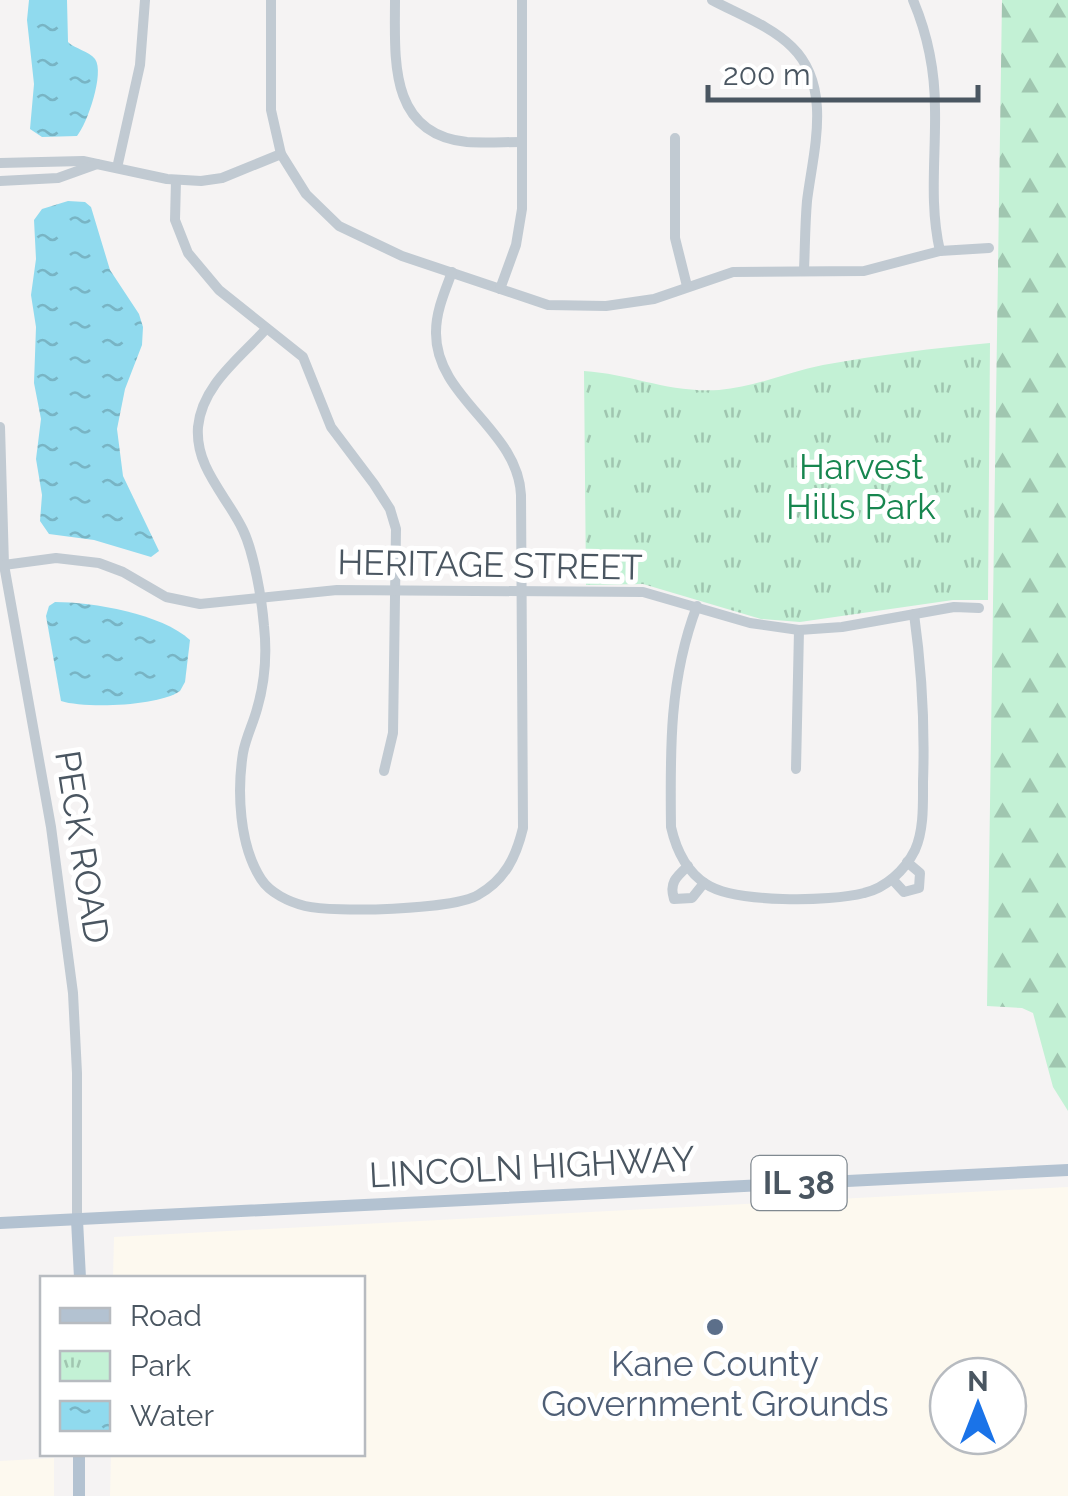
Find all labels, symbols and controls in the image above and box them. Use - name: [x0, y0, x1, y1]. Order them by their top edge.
- scale bar: [708, 40, 978, 102]
- text: 200 m: [723, 57, 811, 92]
- park label: Harvest Hills Park: [786, 446, 936, 527]
- street label: HERITAGE STREET: [337, 541, 643, 588]
- street label: PECK ROAD: [47, 748, 118, 946]
- street label: LINCOLN HIGHWAY: [368, 1137, 696, 1196]
- road number: IL 38: [752, 1156, 846, 1210]
- legend: [40, 1276, 365, 1456]
- text: Road: [130, 1298, 202, 1333]
- marker: Kane County Government Grounds: [704, 1316, 726, 1338]
- place label: Kane County Government Grounds: [541, 1343, 889, 1424]
- text: Park: [130, 1348, 191, 1383]
- north arrow: [928, 1356, 1028, 1456]
- text: N: [967, 1365, 989, 1398]
- text: Water: [130, 1398, 214, 1433]

